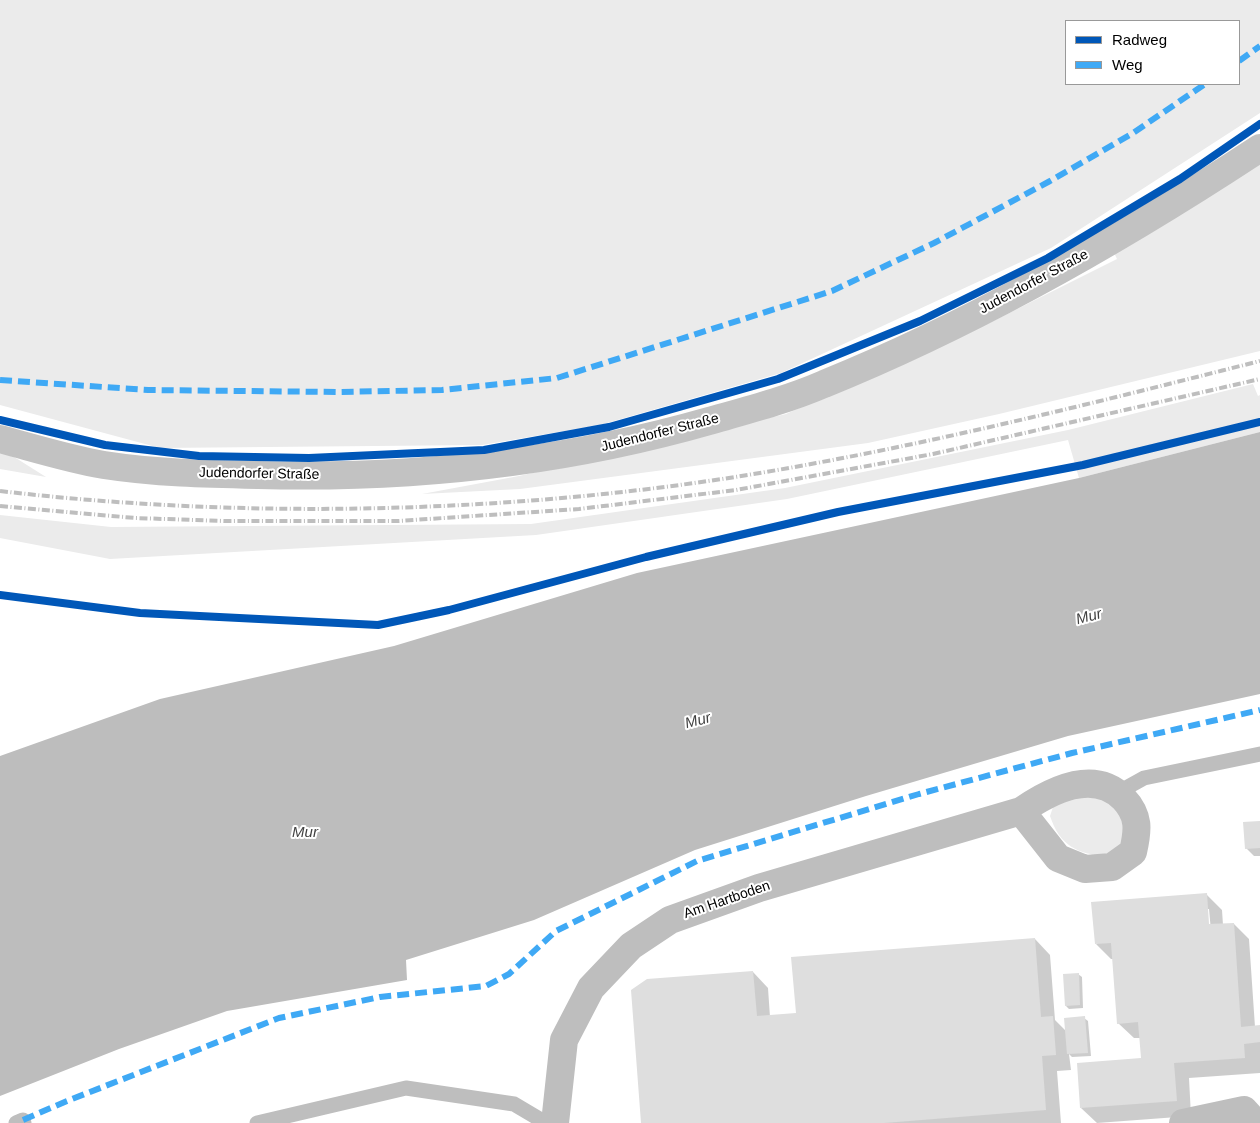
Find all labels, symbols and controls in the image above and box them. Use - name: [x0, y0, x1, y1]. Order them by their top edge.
- legend: [1065, 20, 1240, 85]
- text: Radweg: [1112, 31, 1167, 48]
- text: Weg: [1112, 56, 1143, 73]
- street label: Judendorfer Straße: [977, 246, 1091, 318]
- street label: Judendorfer Straße: [599, 410, 721, 456]
- street label: Judendorfer Straße: [199, 465, 319, 483]
- water label: Mur: [1074, 605, 1104, 629]
- water label: Mur: [683, 709, 713, 733]
- water label: Mur: [292, 824, 318, 842]
- street label: Am Hartboden: [682, 877, 772, 923]

